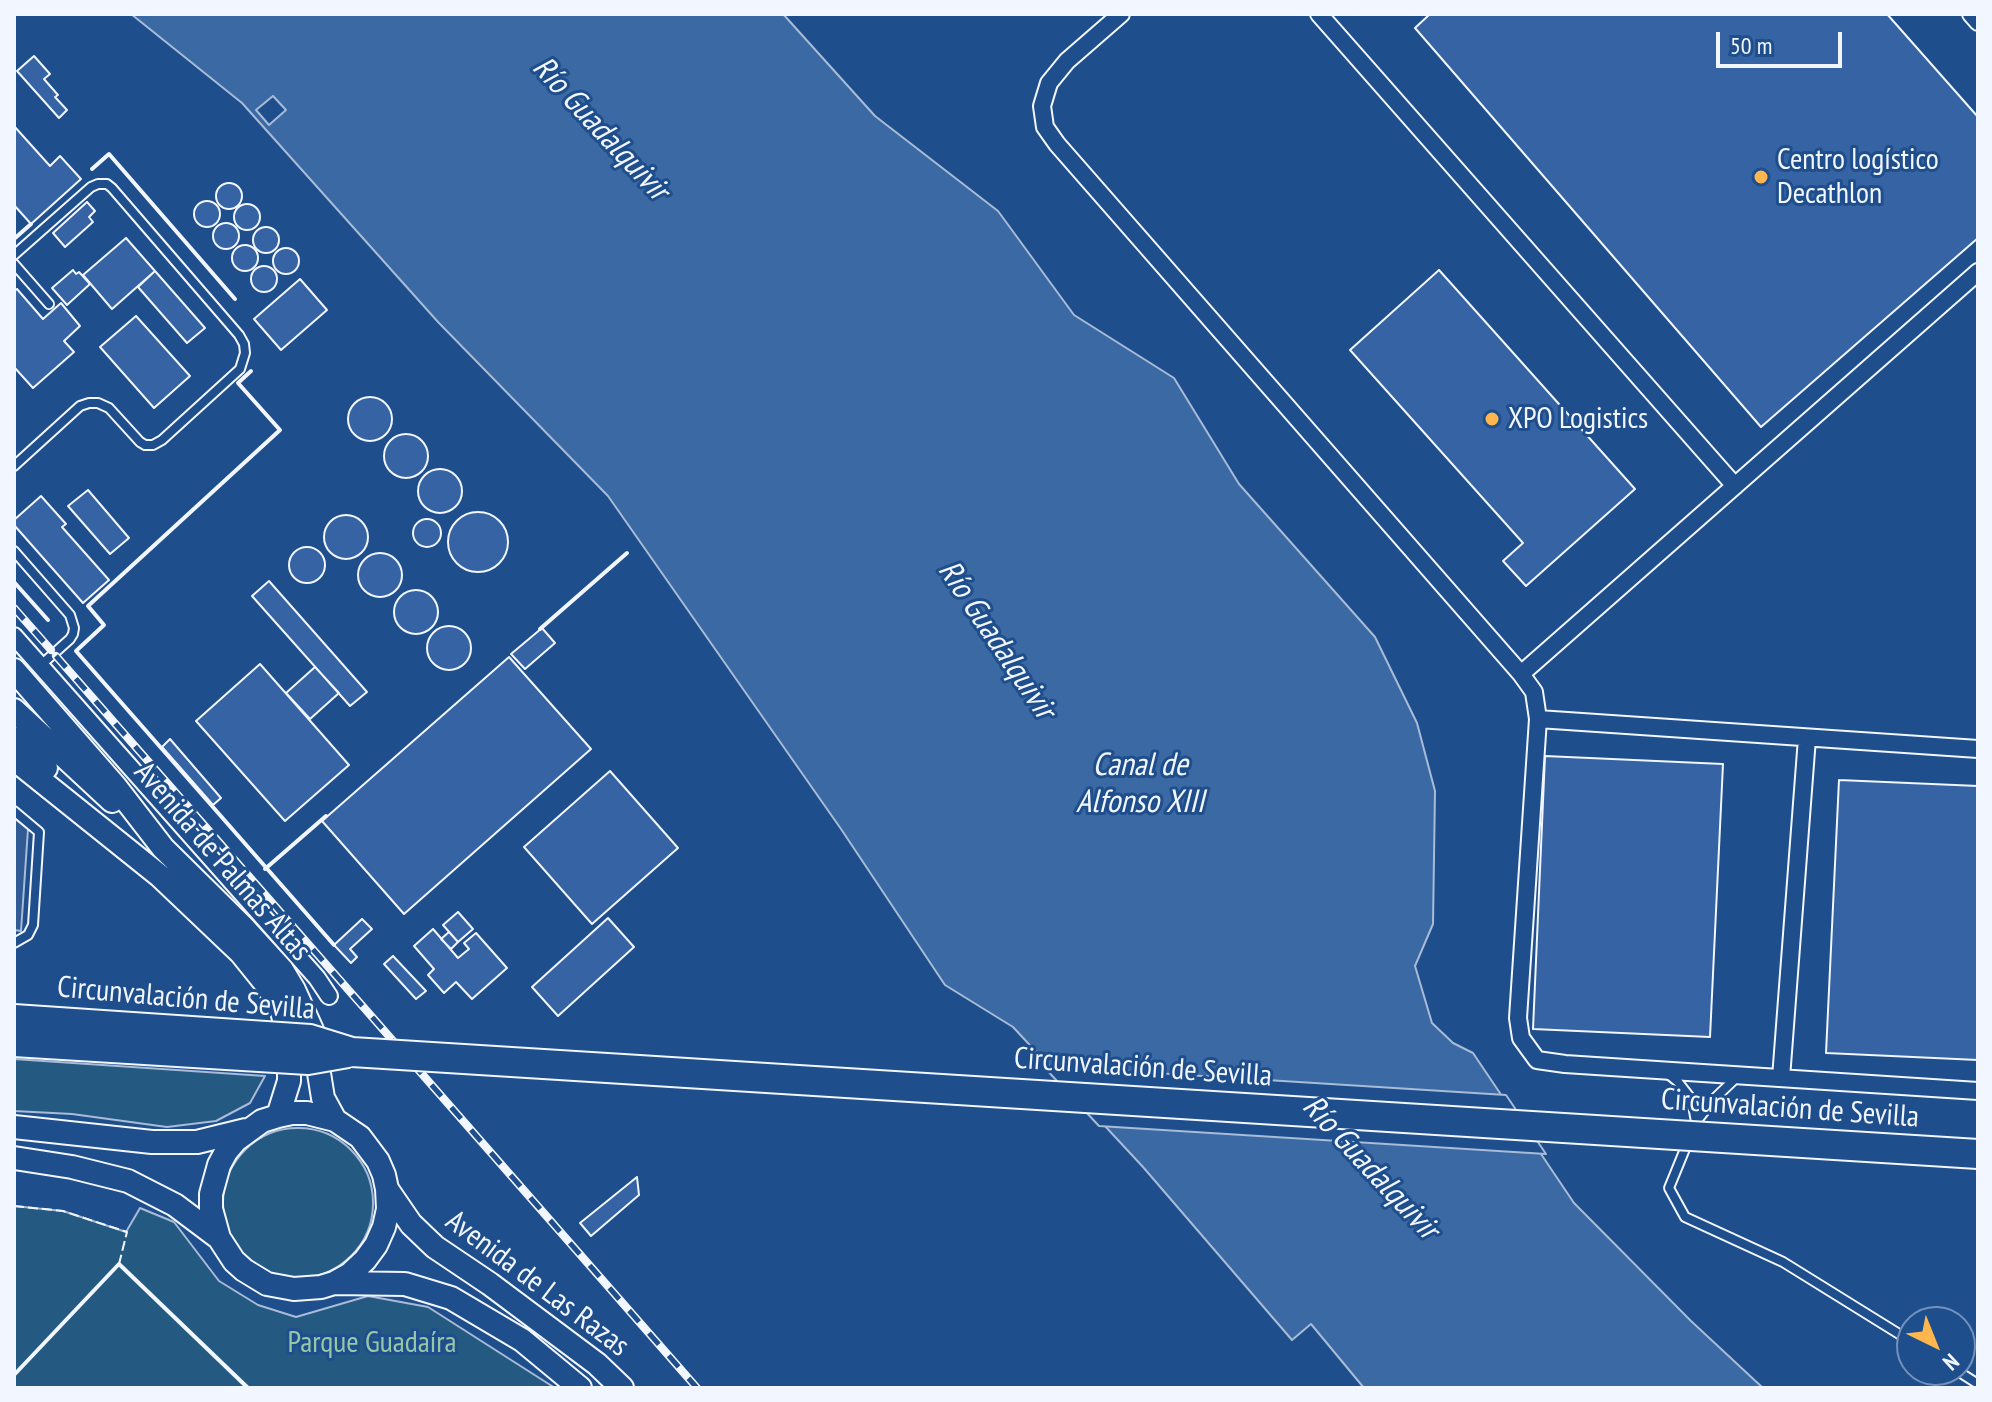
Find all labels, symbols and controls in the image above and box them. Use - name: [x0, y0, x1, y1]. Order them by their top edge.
- scale bar: [1720, 16, 1846, 66]
- text: 50 m: [1730, 30, 1772, 61]
- water label: Río Guadalquivir: [524, 49, 676, 209]
- place label: Centro logístico Decathlon: [1777, 142, 1939, 212]
- marker: Centro logístico Decathlon: [1752, 168, 1770, 186]
- place label: XPO Logistics: [1508, 401, 1648, 437]
- marker: XPO Logistics: [1483, 410, 1501, 428]
- water label: Río Guadalquivir: [929, 554, 1063, 726]
- water label: Canal de Alfonso XIII: [1076, 747, 1204, 822]
- street label: Avenida de Palmas Altas: [126, 755, 318, 969]
- street label: Circunvalación de Sevilla: [56, 970, 316, 1028]
- street label: Circunvalación de Sevilla: [1013, 1041, 1273, 1095]
- street label: Circunvalación de Sevilla: [1660, 1082, 1920, 1136]
- water label: Río Guadalquivir: [1294, 1088, 1446, 1248]
- street label: Avenida de Las Razas: [438, 1203, 636, 1365]
- north arrow: [1896, 1306, 1976, 1386]
- park label: Parque Guadaíra: [287, 1325, 457, 1361]
- text: N: [1937, 1348, 1965, 1376]

